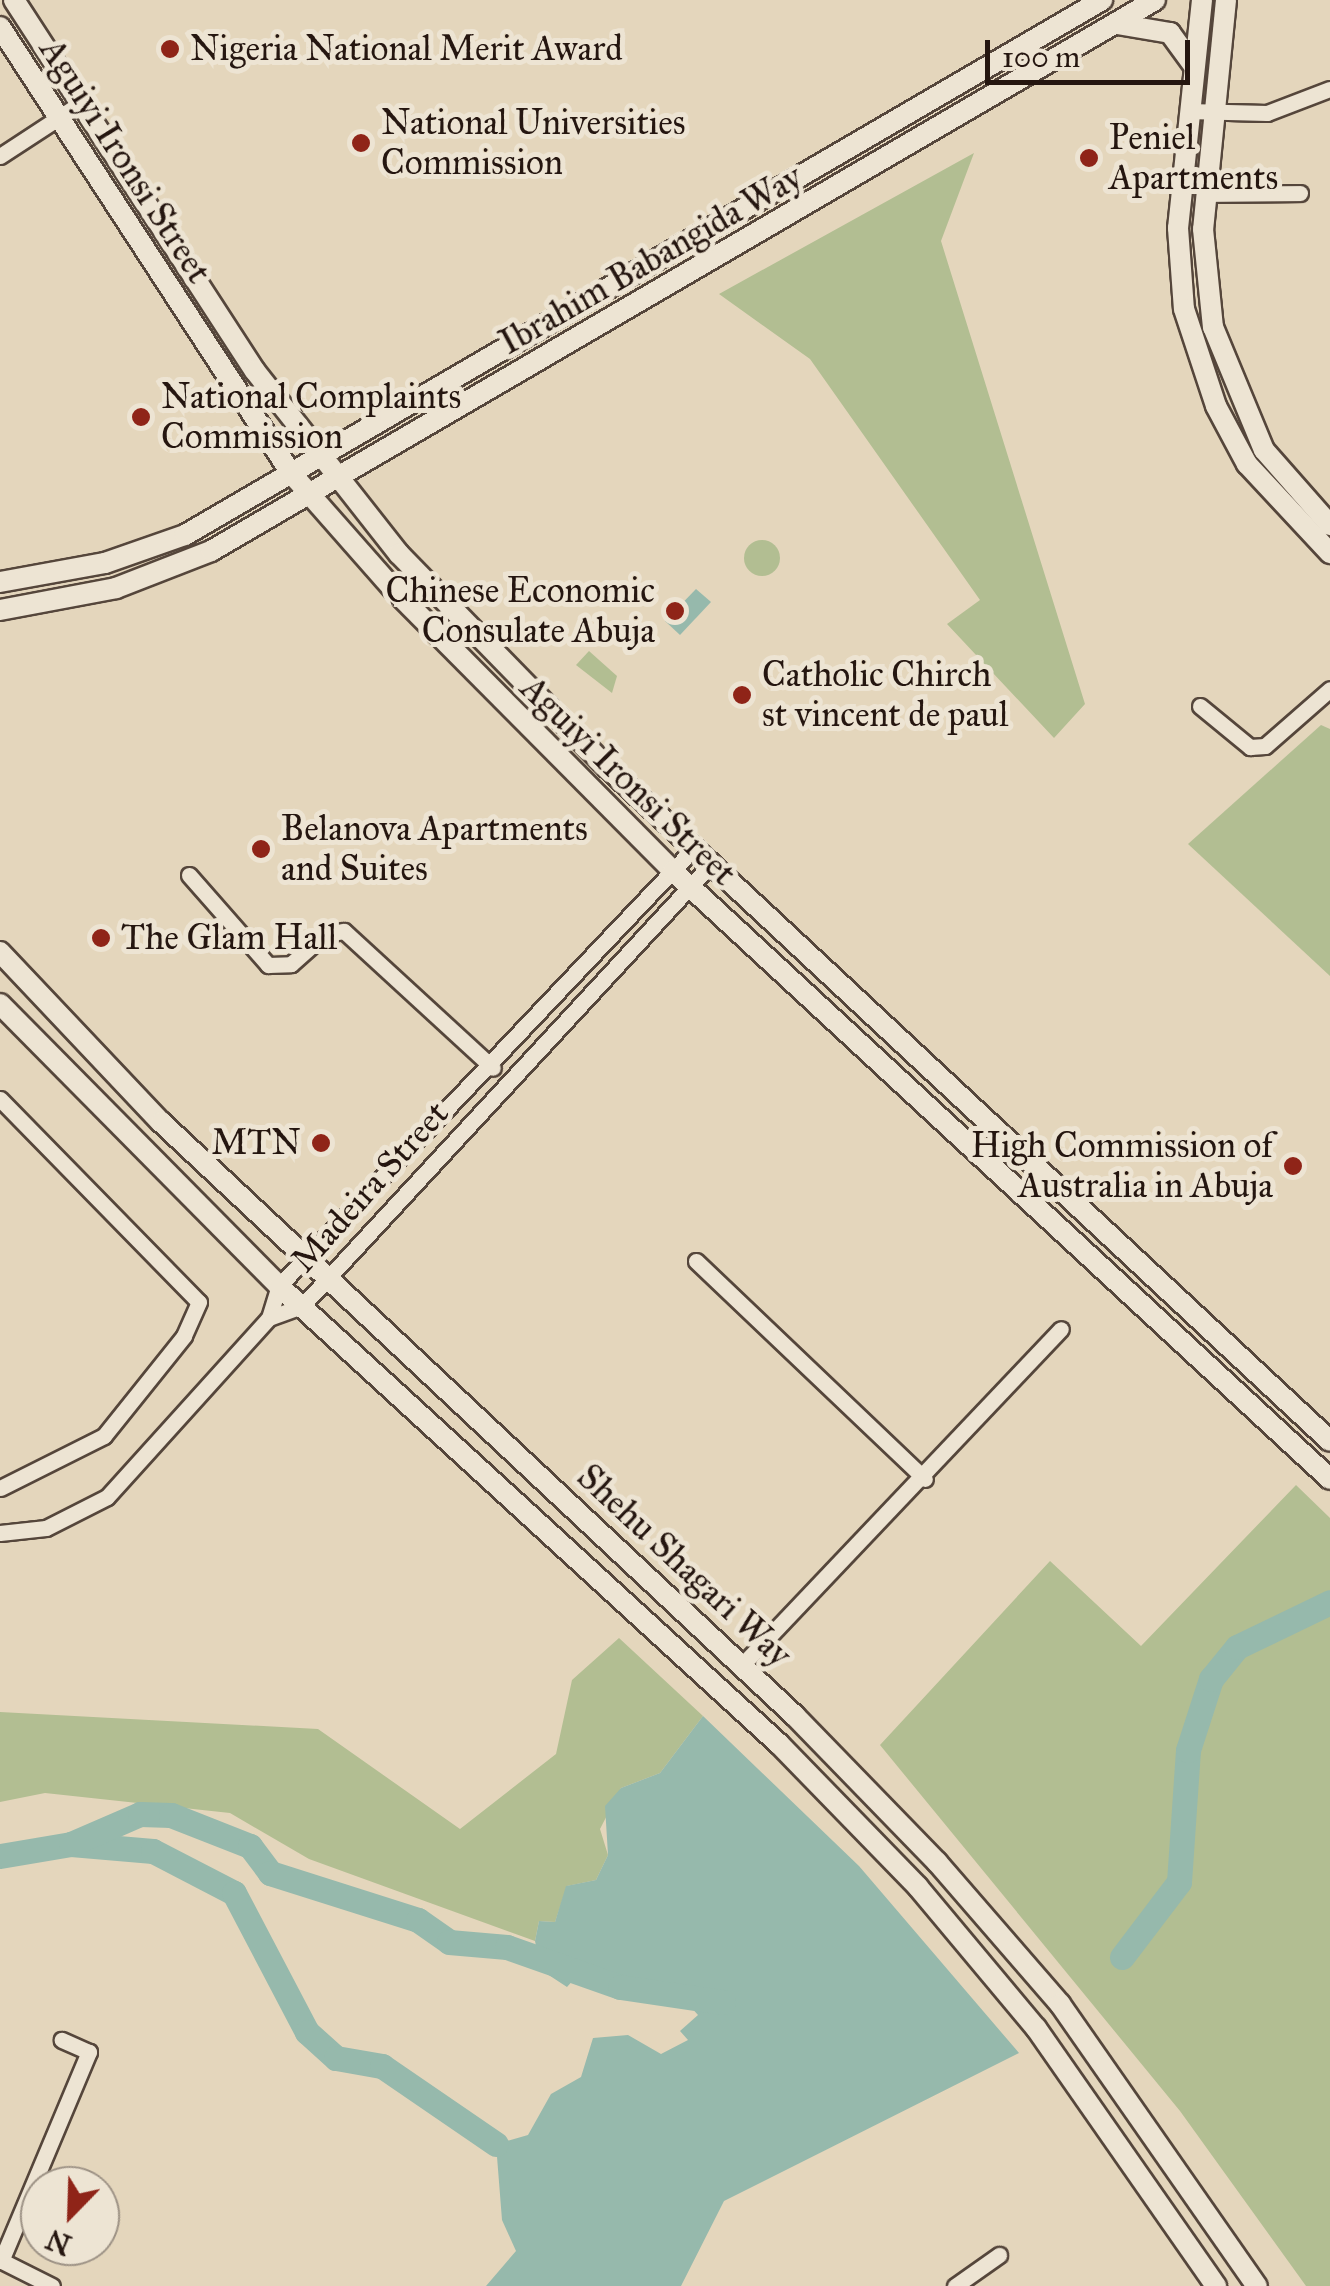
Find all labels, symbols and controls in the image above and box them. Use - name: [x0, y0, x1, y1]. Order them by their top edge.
- scale bar: [990, 20, 1195, 82]
- place label: Nigeria National Merit Award: [190, 28, 623, 70]
- street label: Aguiyi Ironsi Street: [30, 31, 220, 291]
- marker: Nigeria National Merit Award: [159, 38, 181, 60]
- text: 100 m: [1002, 39, 1080, 75]
- place label: National Universities Commission: [381, 102, 686, 184]
- place label: Peniel Apartments: [1109, 117, 1278, 199]
- marker: National Universities Commission: [350, 132, 372, 154]
- marker: Peniel Apartments: [1078, 147, 1100, 169]
- street label: Ibrahim Babangida Way: [492, 156, 810, 364]
- place label: National Complaints Commission: [161, 376, 461, 458]
- marker: National Complaints Commission: [130, 406, 152, 428]
- place label: Chinese Economic Consulate Abuja: [386, 570, 655, 652]
- marker: Chinese Economic Consulate Abuja: [664, 600, 686, 622]
- place label: Catholic Chirch st vincent de paul: [762, 654, 1008, 736]
- street label: Aguiyi Ironsi Street: [512, 668, 744, 894]
- marker: Catholic Chirch st vincent de paul: [731, 684, 753, 706]
- place label: Belanova Apartments and Suites: [281, 808, 588, 890]
- marker: Belanova Apartments and Suites: [250, 838, 272, 860]
- place label: The Glam Hall: [121, 917, 337, 959]
- marker: The Glam Hall: [90, 927, 112, 949]
- street label: Madeira Street: [282, 1093, 458, 1281]
- place label: MTN: [211, 1122, 301, 1164]
- place label: High Commission of Australia in Abuja: [971, 1125, 1273, 1207]
- marker: MTN: [310, 1132, 332, 1154]
- marker: High Commission of Australia in Abuja: [1282, 1155, 1304, 1177]
- street label: Shehu Shagari Way: [568, 1456, 800, 1676]
- north arrow: [20, 2166, 120, 2266]
- text: N: [41, 2221, 77, 2263]

